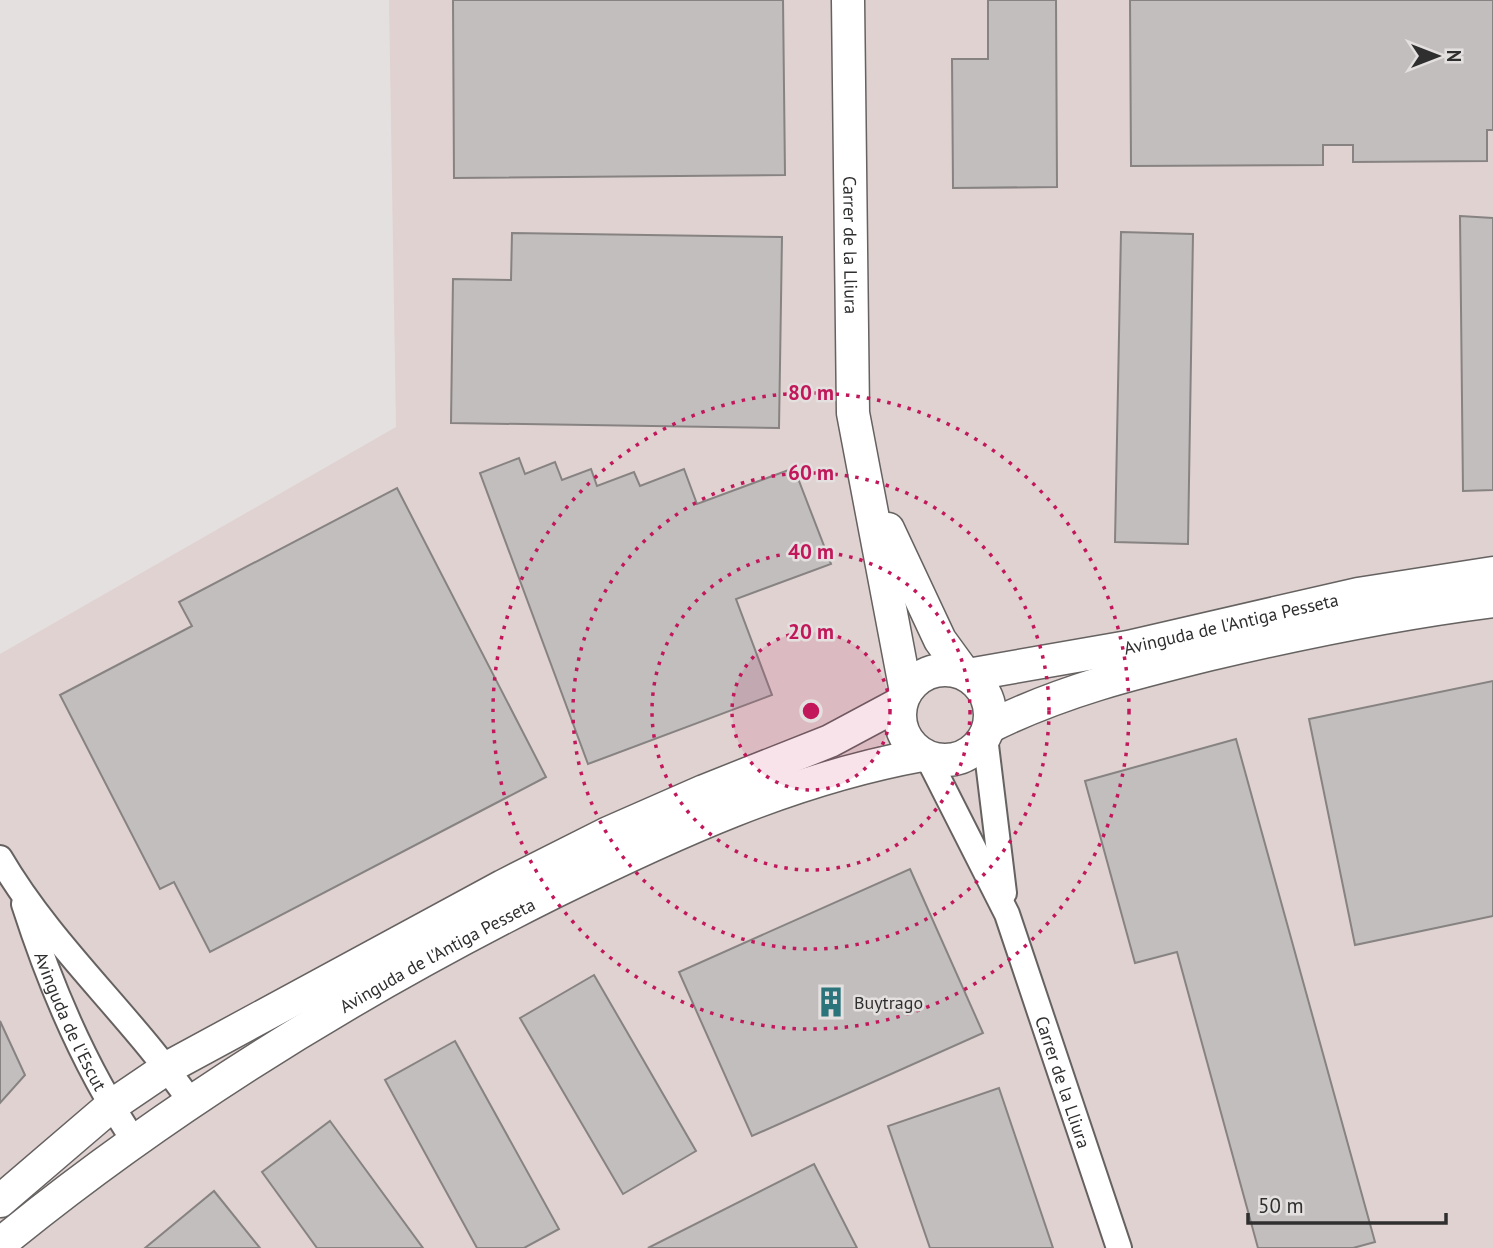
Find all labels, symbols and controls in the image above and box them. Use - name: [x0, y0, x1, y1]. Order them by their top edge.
- north arrow: [1402, 21, 1472, 91]
- text: N: [1442, 50, 1466, 62]
- street label: Carrer de la Lliura: [839, 176, 863, 314]
- text: 80 m: [788, 379, 834, 406]
- text: 60 m: [788, 459, 834, 486]
- text: 40 m: [788, 538, 834, 565]
- street label: Avinguda de l'Antiga Pesseta: [1121, 587, 1340, 659]
- text: 20 m: [788, 618, 834, 645]
- centre of rings: [799, 699, 823, 723]
- street label: Avinguda de l'Antiga Pesseta: [335, 892, 539, 1017]
- street label: Avinguda de l'Escut: [30, 948, 112, 1095]
- building icon: Buytrago: [814, 985, 848, 1019]
- place label: Buytrago: [854, 991, 923, 1014]
- street label: Carrer de la Lliura: [1030, 1013, 1096, 1151]
- scale bar: [1248, 1182, 1446, 1226]
- text: 50 m: [1258, 1192, 1304, 1219]

